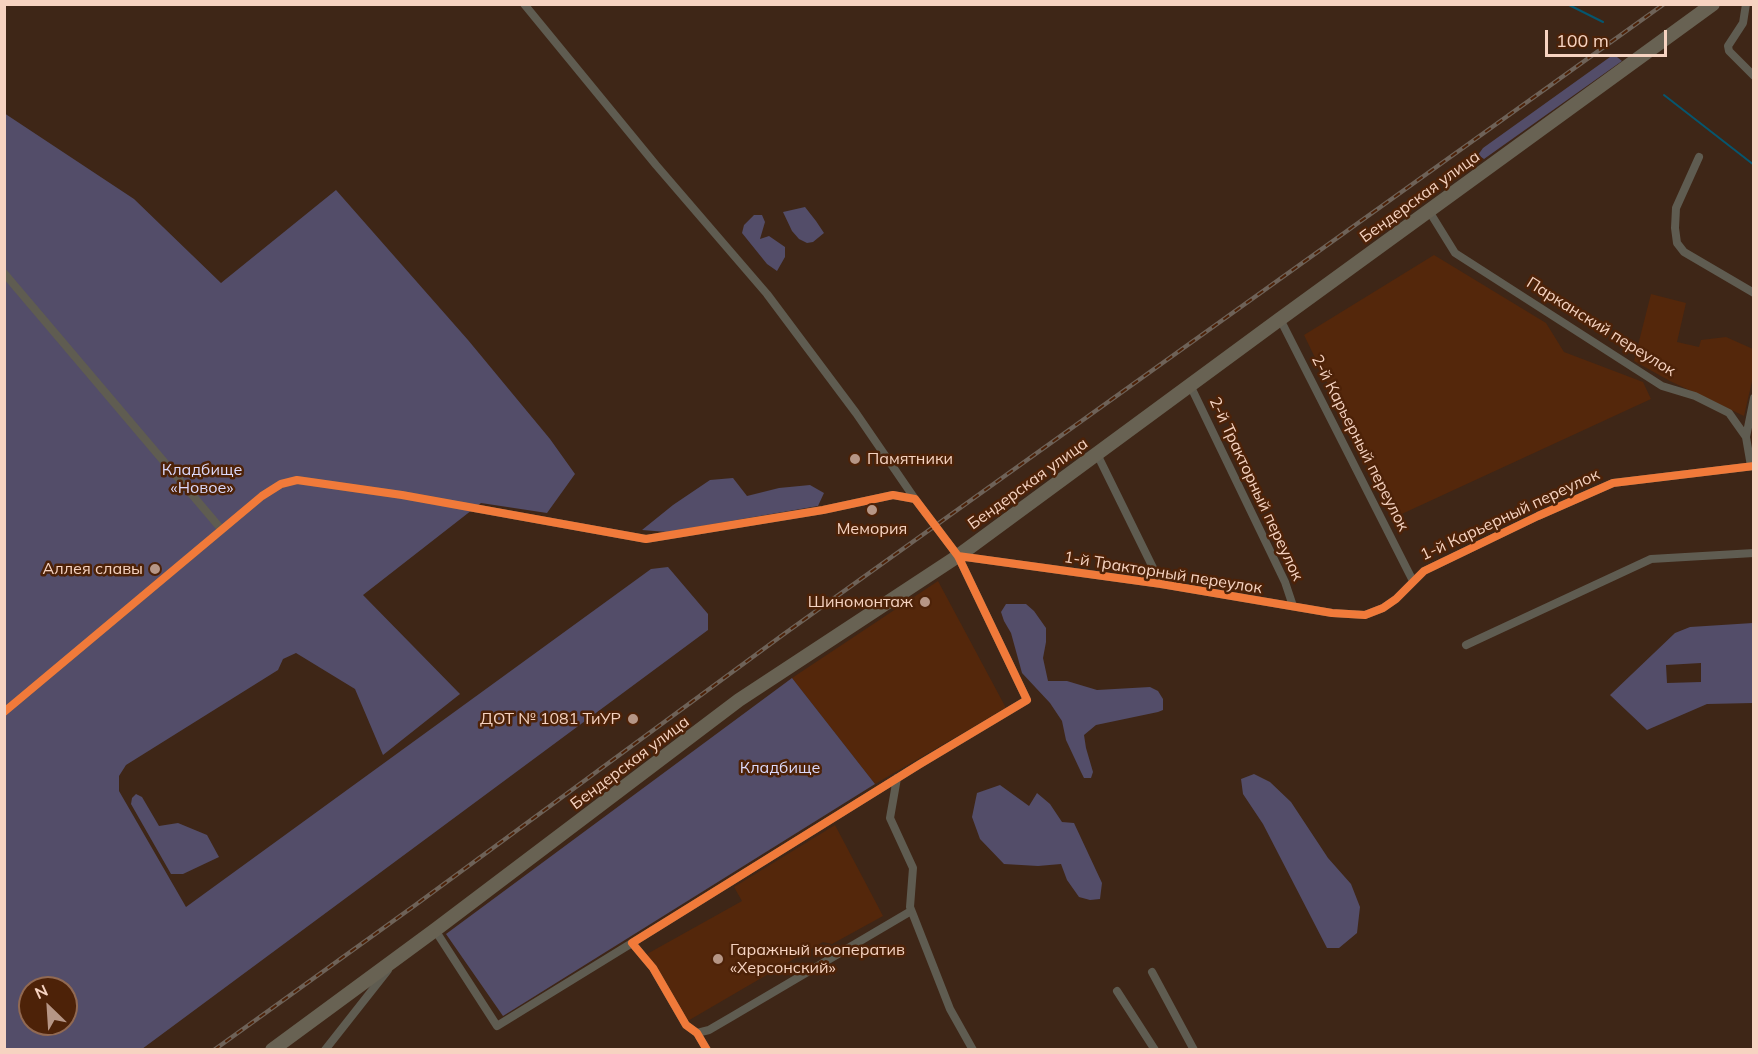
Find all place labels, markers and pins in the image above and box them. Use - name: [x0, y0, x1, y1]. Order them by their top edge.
- place label: Памятники: [867, 449, 953, 469]
- marker: Памятники: [848, 452, 862, 466]
- marker: Мемория: [865, 503, 879, 517]
- place label: Мемория: [837, 519, 907, 539]
- place label: Аллея славы: [43, 559, 143, 579]
- marker: Аллея славы: [148, 562, 162, 576]
- place label: Шиномонтаж: [808, 592, 913, 612]
- marker: Шиномонтаж: [918, 595, 932, 609]
- place label: ДОТ № 1081 ТиУР: [480, 709, 621, 729]
- marker: ДОТ № 1081 ТиУР: [626, 712, 640, 726]
- place label: Гаражный кооператив «Херсонский»: [730, 940, 905, 978]
- marker: Гаражный кооператив «Херсонский»: [711, 952, 725, 966]

